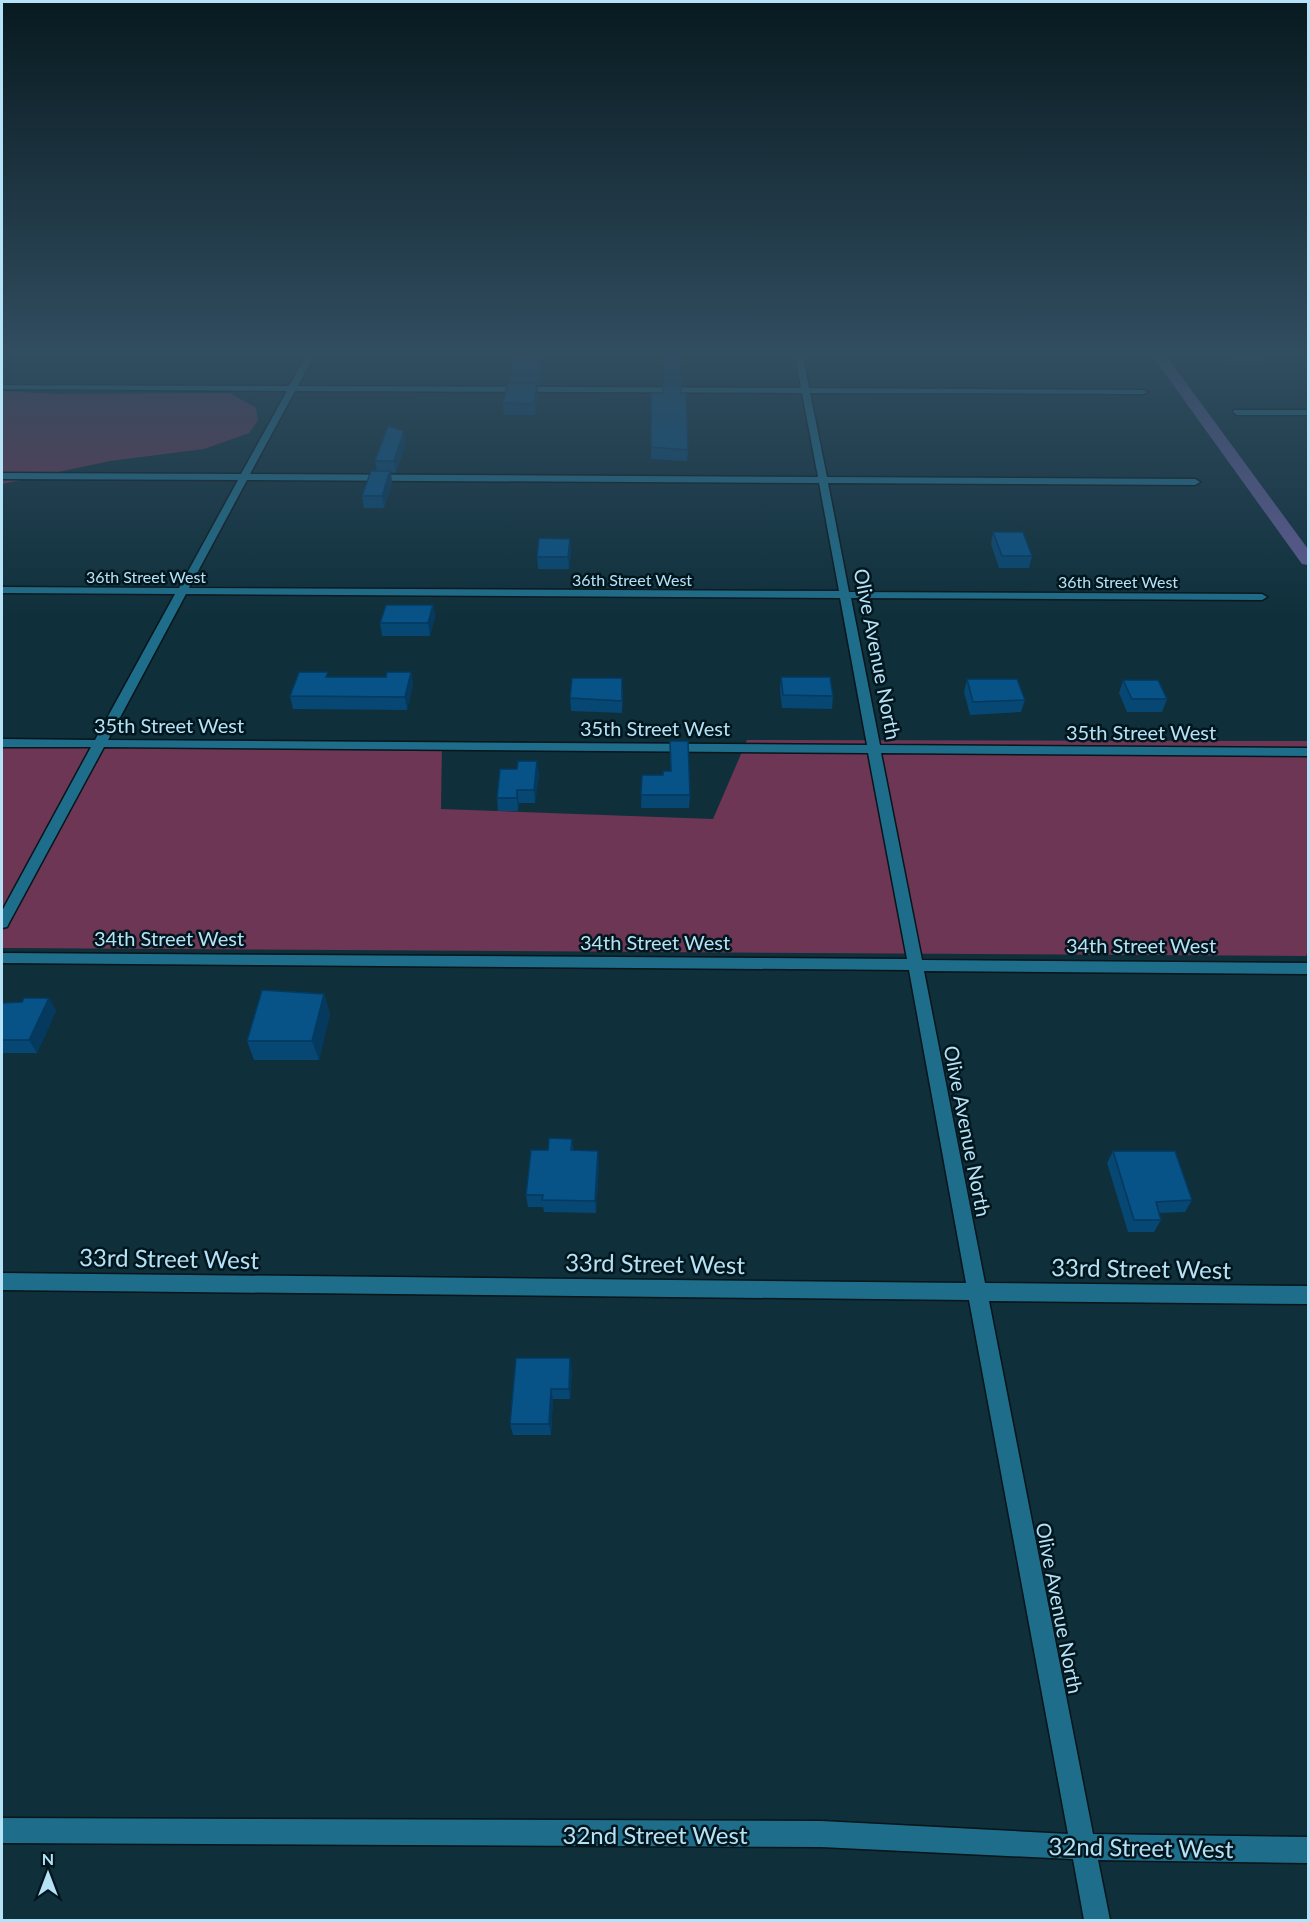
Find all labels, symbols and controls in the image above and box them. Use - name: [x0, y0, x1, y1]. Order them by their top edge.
- street label: Olive Avenue North: [850, 566, 906, 742]
- street label: 36th Street West: [86, 567, 206, 586]
- street label: 36th Street West: [572, 570, 692, 589]
- street label: 36th Street West: [1058, 572, 1178, 591]
- street label: 35th Street West: [94, 713, 244, 737]
- street label: 35th Street West: [580, 716, 730, 740]
- street label: 35th Street West: [1066, 720, 1216, 744]
- street label: 34th Street West: [94, 926, 244, 950]
- street label: 34th Street West: [580, 930, 730, 954]
- street label: 34th Street West: [1066, 933, 1216, 957]
- street label: Olive Avenue North: [940, 1043, 996, 1219]
- street label: 33rd Street West: [79, 1242, 260, 1274]
- street label: 33rd Street West: [565, 1247, 746, 1279]
- street label: 33rd Street West: [1051, 1252, 1232, 1284]
- street label: Olive Avenue North: [1032, 1520, 1088, 1696]
- street label: 32nd Street West: [563, 1820, 748, 1849]
- street label: 32nd Street West: [1048, 1831, 1234, 1863]
- north arrow: [18, 1844, 78, 1904]
- text: N: [42, 1849, 54, 1868]

